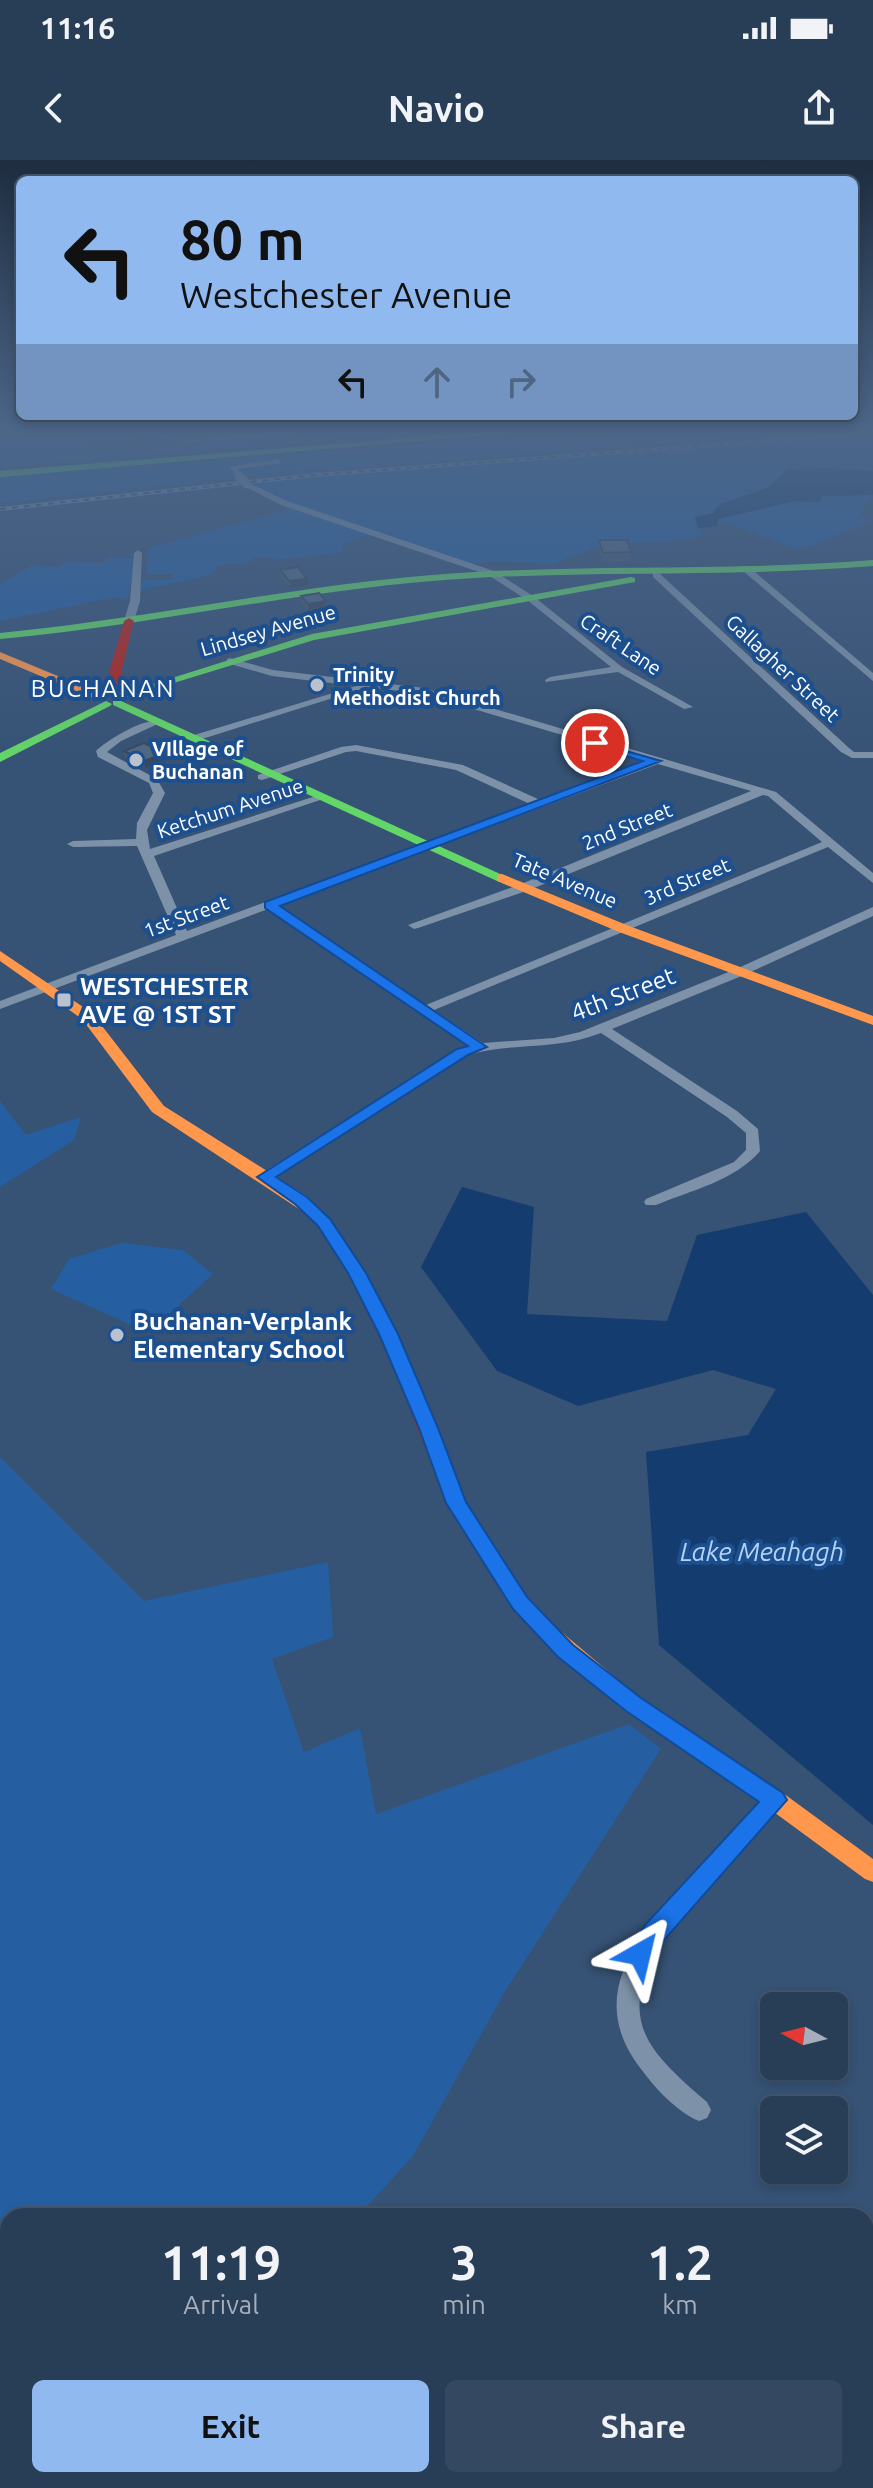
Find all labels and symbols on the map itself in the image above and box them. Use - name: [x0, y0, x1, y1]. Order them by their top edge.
- street label: Lindsey Avenue: [198, 600, 338, 660]
- street label: Craft Lane: [576, 608, 666, 680]
- street label: Gallagher Street: [722, 610, 844, 726]
- place label: Trinity Methodist Church: [333, 663, 501, 709]
- district label: BUCHANAN: [31, 675, 175, 702]
- marker: Trinity Methodist Church: [308, 676, 326, 694]
- pin: [561, 709, 629, 777]
- place label: VIllage of Buchanan: [152, 737, 244, 783]
- marker: VIllage of Buchanan: [127, 751, 145, 769]
- street label: Ketchum Avenue: [154, 774, 306, 842]
- street label: 2nd Street: [579, 798, 675, 854]
- street label: Tate Avenue: [509, 848, 621, 912]
- street label: 3rd Street: [641, 853, 733, 909]
- street label: 1st Street: [141, 890, 232, 942]
- street label: 4th Street: [567, 962, 679, 1026]
- place label: WESTCHESTER AVE @ 1ST ST: [80, 973, 249, 1028]
- marker: WESTCHESTER AVE @ 1ST ST: [55, 991, 73, 1009]
- place label: Buchanan-Verplank Elementary School: [133, 1308, 352, 1363]
- marker: Buchanan-Verplank Elementary School: [108, 1326, 126, 1344]
- water label: Lake Meahagh: [680, 1537, 844, 1566]
- position arrow: [598, 1912, 682, 1996]
- north arrow: [760, 1992, 848, 2080]

